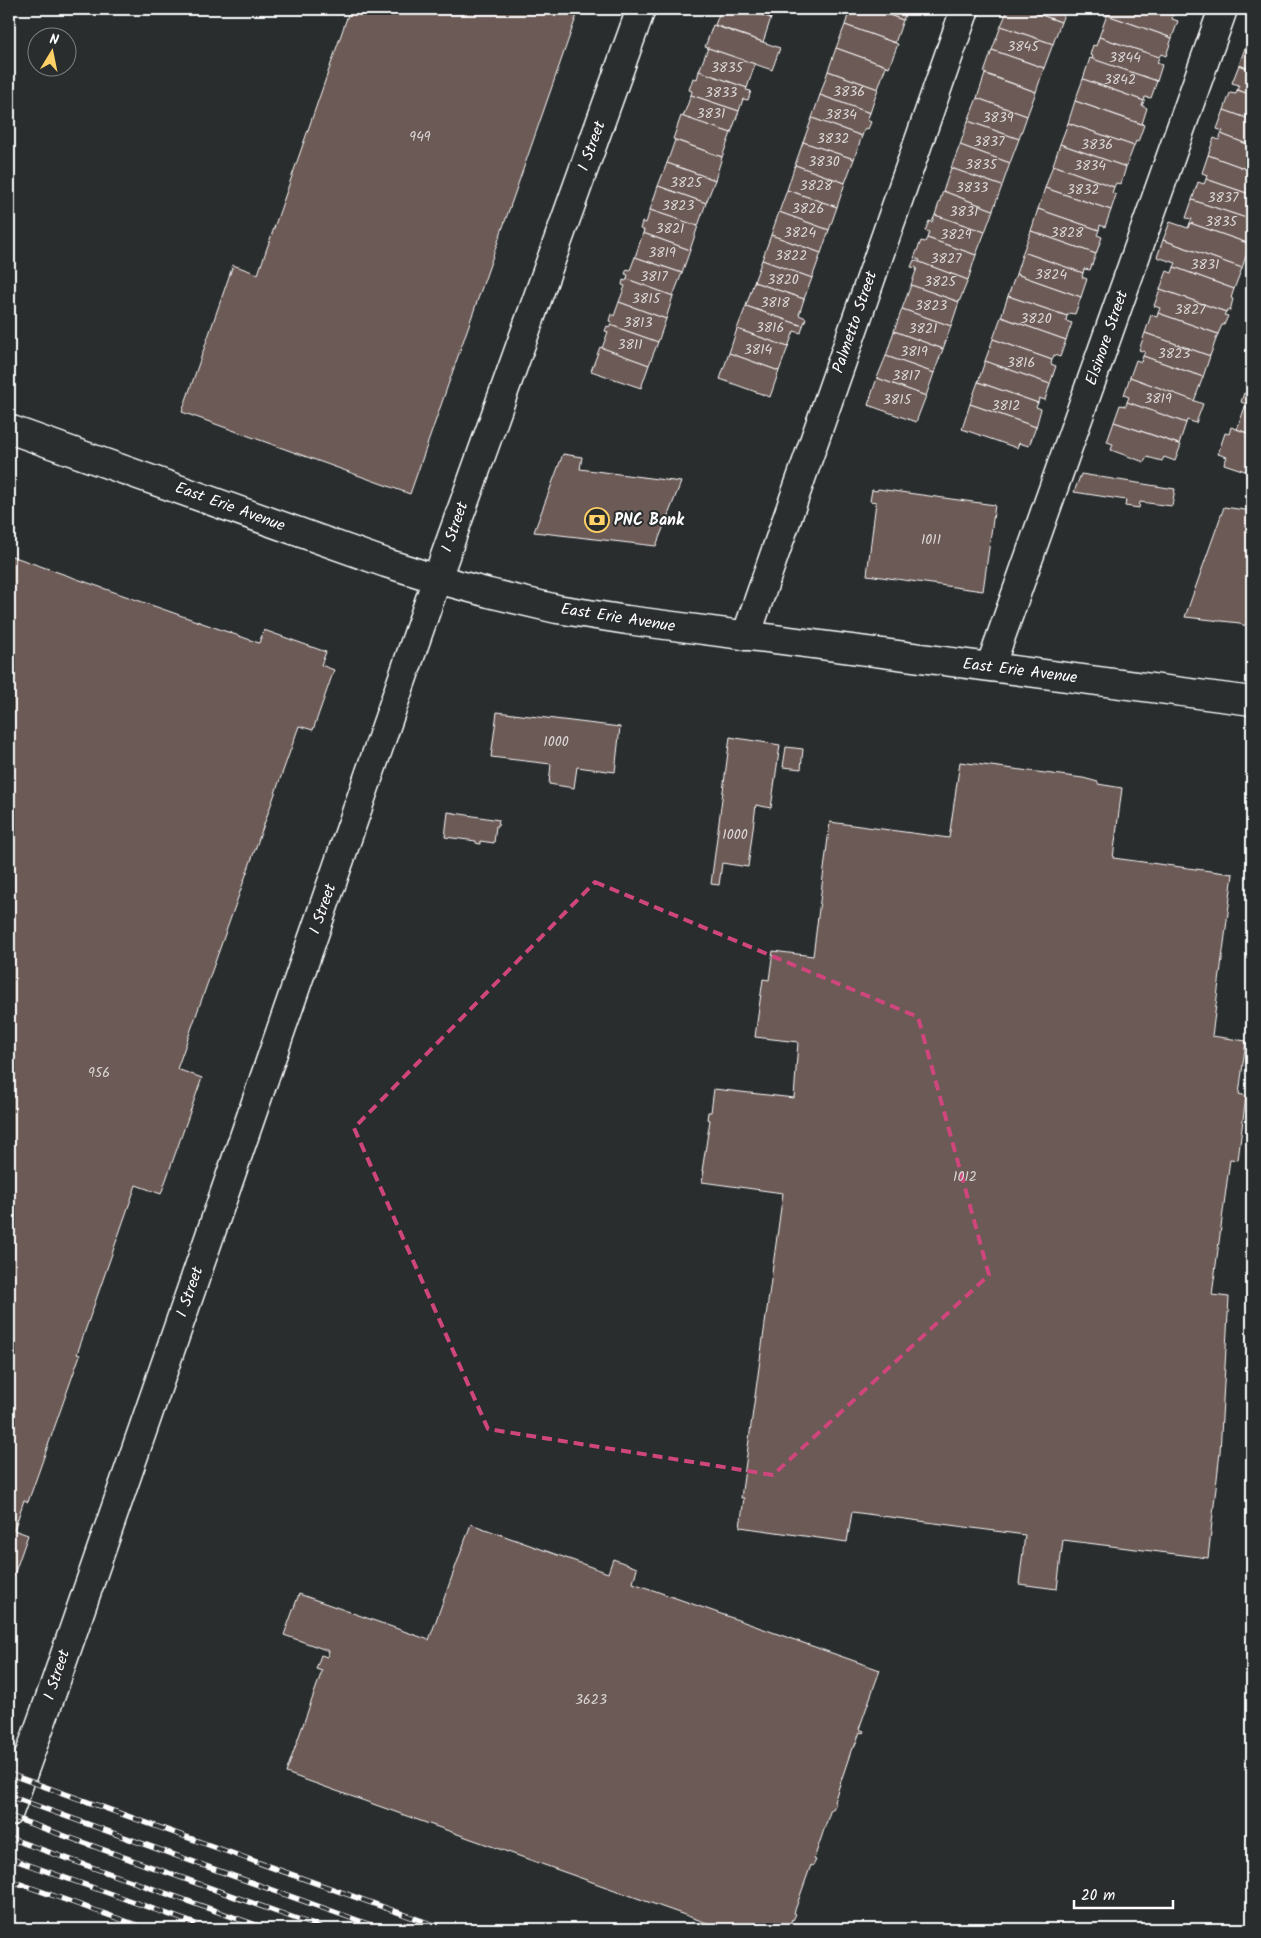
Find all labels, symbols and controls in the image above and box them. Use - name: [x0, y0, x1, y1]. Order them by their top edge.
- north arrow: [28, 28, 78, 78]
- text: N: [48, 29, 61, 52]
- house number: 3845: [1007, 36, 1040, 58]
- house number: 3844: [1109, 47, 1141, 69]
- house number: 3835: [711, 57, 744, 79]
- house number: 3842: [1104, 69, 1136, 91]
- house number: 3836: [833, 81, 865, 103]
- house number: 3833: [705, 82, 737, 104]
- house number: 3831: [697, 103, 725, 125]
- house number: 3834: [825, 104, 857, 126]
- house number: 3839: [982, 107, 1014, 129]
- street label: I Street: [571, 117, 613, 175]
- house number: 949: [409, 126, 431, 148]
- house number: 3832: [817, 128, 849, 150]
- house number: 3837: [974, 131, 1005, 153]
- house number: 3836: [1081, 134, 1113, 156]
- house number: 3830: [808, 151, 840, 173]
- house number: 3835: [965, 154, 998, 176]
- house number: 3834: [1074, 155, 1106, 177]
- house number: 3825: [670, 172, 704, 194]
- house number: 3828: [800, 175, 833, 197]
- house number: 3833: [956, 177, 988, 199]
- house number: 3832: [1067, 179, 1099, 201]
- house number: 3837: [1208, 187, 1239, 209]
- house number: 3823: [662, 195, 694, 217]
- house number: 3826: [792, 198, 824, 220]
- house number: 3831: [950, 201, 978, 223]
- house number: 3835: [1205, 211, 1238, 233]
- house number: 3821: [656, 218, 684, 240]
- house number: 3824: [784, 222, 816, 244]
- house number: 3828: [1051, 222, 1084, 244]
- house number: 3829: [940, 224, 972, 246]
- house number: 3819: [648, 242, 676, 264]
- house number: 3822: [775, 245, 807, 267]
- house number: 3827: [930, 248, 962, 270]
- house number: 3831: [1191, 254, 1219, 276]
- house number: 3824: [1035, 264, 1067, 286]
- house number: 3817: [640, 266, 668, 288]
- street label: Palmetto Street: [826, 267, 884, 377]
- house number: 3820: [767, 269, 799, 291]
- house number: 3825: [924, 271, 958, 293]
- street label: Elsinore Street: [1079, 286, 1135, 389]
- house number: 3815: [632, 288, 662, 310]
- house number: 3818: [760, 292, 790, 314]
- house number: 3823: [915, 295, 947, 317]
- house number: 3827: [1174, 299, 1206, 321]
- house number: 3820: [1020, 308, 1052, 330]
- house number: 3813: [624, 312, 652, 334]
- house number: 3816: [756, 317, 784, 339]
- house number: 3821: [909, 318, 937, 340]
- house number: 3811: [617, 334, 643, 356]
- house number: 3814: [744, 339, 773, 361]
- house number: 3819: [900, 341, 928, 363]
- house number: 3823: [1158, 343, 1190, 365]
- house number: 3816: [1007, 352, 1035, 374]
- house number: 3817: [892, 365, 920, 387]
- house number: 3819: [1144, 388, 1172, 410]
- house number: 3815: [883, 389, 913, 411]
- house number: 3812: [992, 395, 1020, 417]
- street label: East Erie Avenue: [171, 476, 289, 538]
- street label: I Street: [435, 498, 476, 556]
- bank icon: PNC Bank: [584, 507, 610, 533]
- place label: PNC Bank: [614, 508, 685, 533]
- house number: 1011: [921, 529, 941, 551]
- street label: East Erie Avenue: [559, 597, 677, 639]
- street label: East Erie Avenue: [961, 652, 1079, 690]
- house number: 1000: [543, 731, 569, 753]
- house number: 1000: [722, 824, 748, 846]
- street label: I Street: [303, 880, 344, 938]
- house number: 956: [88, 1062, 110, 1084]
- house number: 1012: [953, 1166, 977, 1188]
- street label: I Street: [170, 1263, 211, 1321]
- street label: I Street: [37, 1646, 77, 1704]
- house number: 3623: [575, 1689, 607, 1711]
- scale bar: [1074, 1878, 1172, 1910]
- text: 20 m: [1081, 1884, 1115, 1908]

